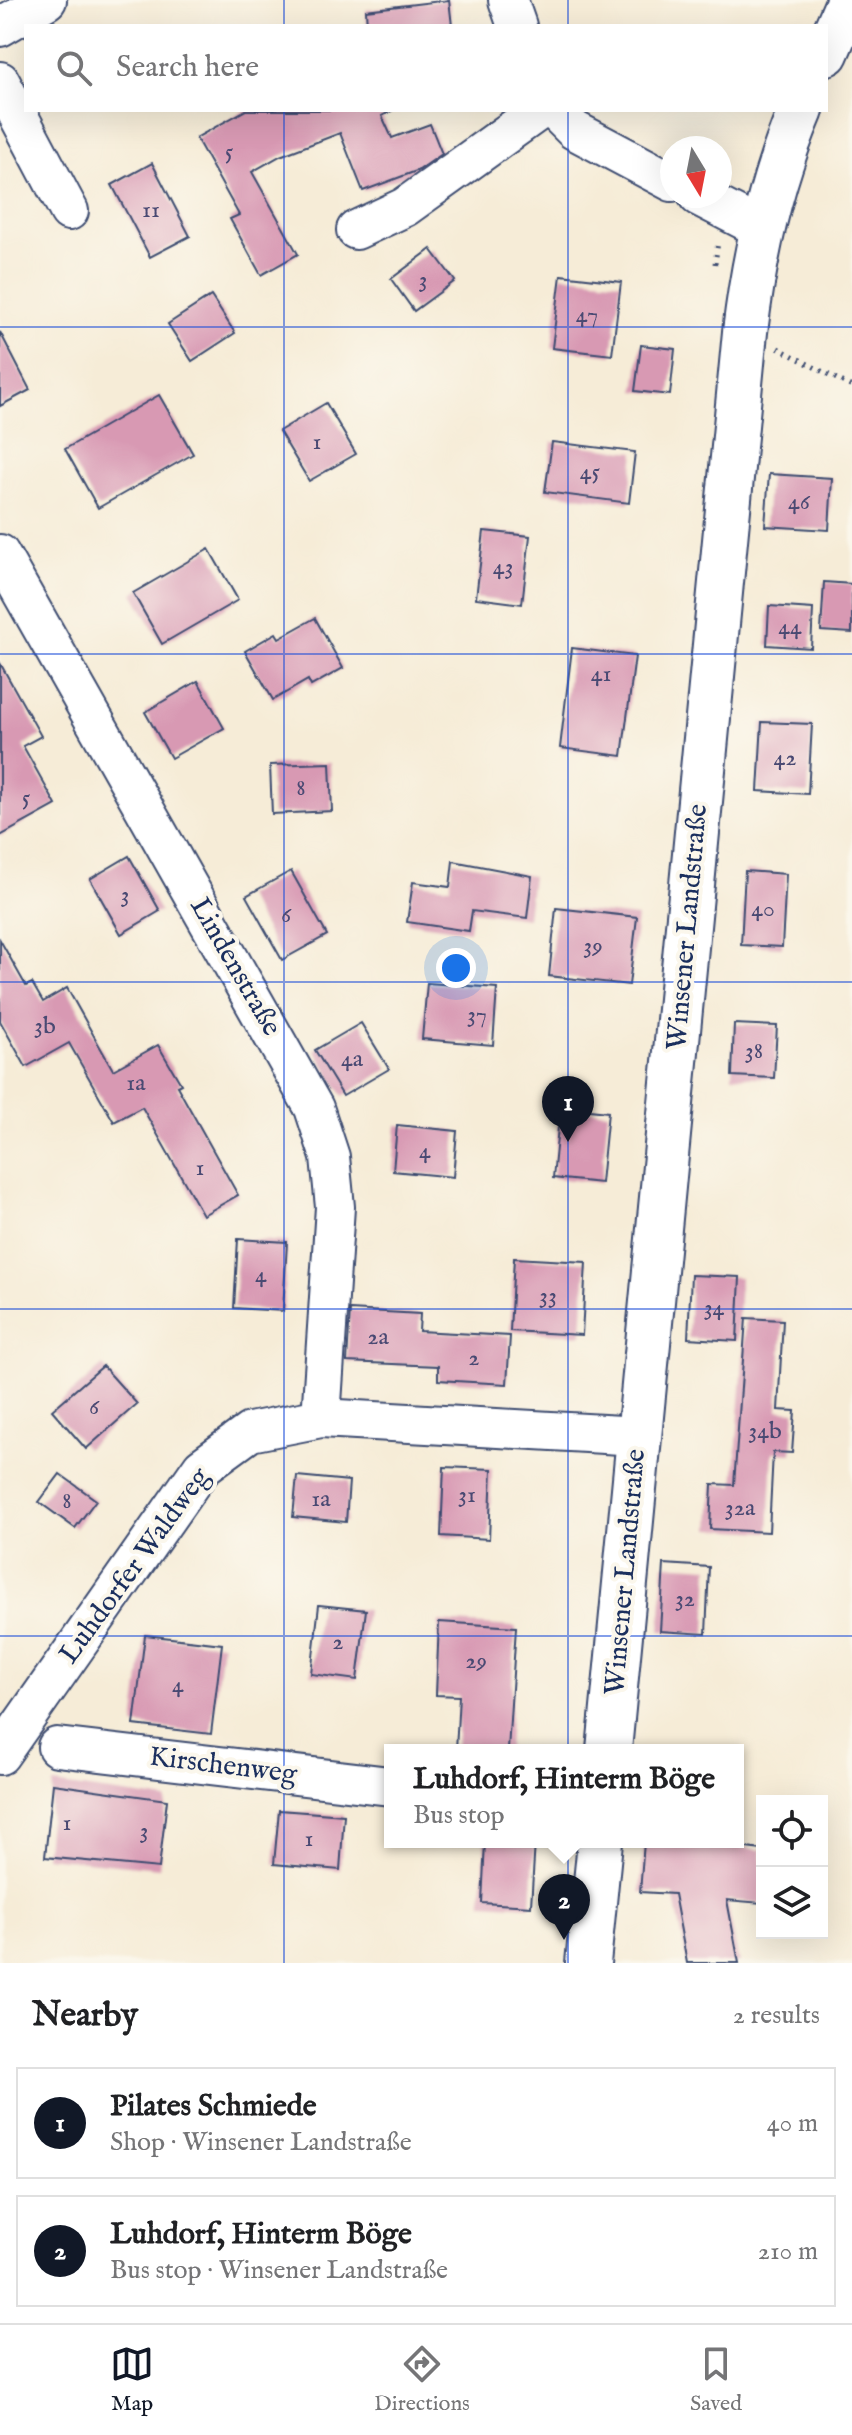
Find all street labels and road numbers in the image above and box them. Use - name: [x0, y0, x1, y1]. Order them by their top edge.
- street label: Winsener Landstraße: [660, 802, 716, 1052]
- street label: Lindenstraße: [181, 892, 289, 1043]
- street label: Winsener Landstraße: [598, 1447, 654, 1697]
- street label: Luhdorfer Waldweg: [52, 1460, 219, 1671]
- street label: Kirschenweg: [147, 1740, 300, 1793]

